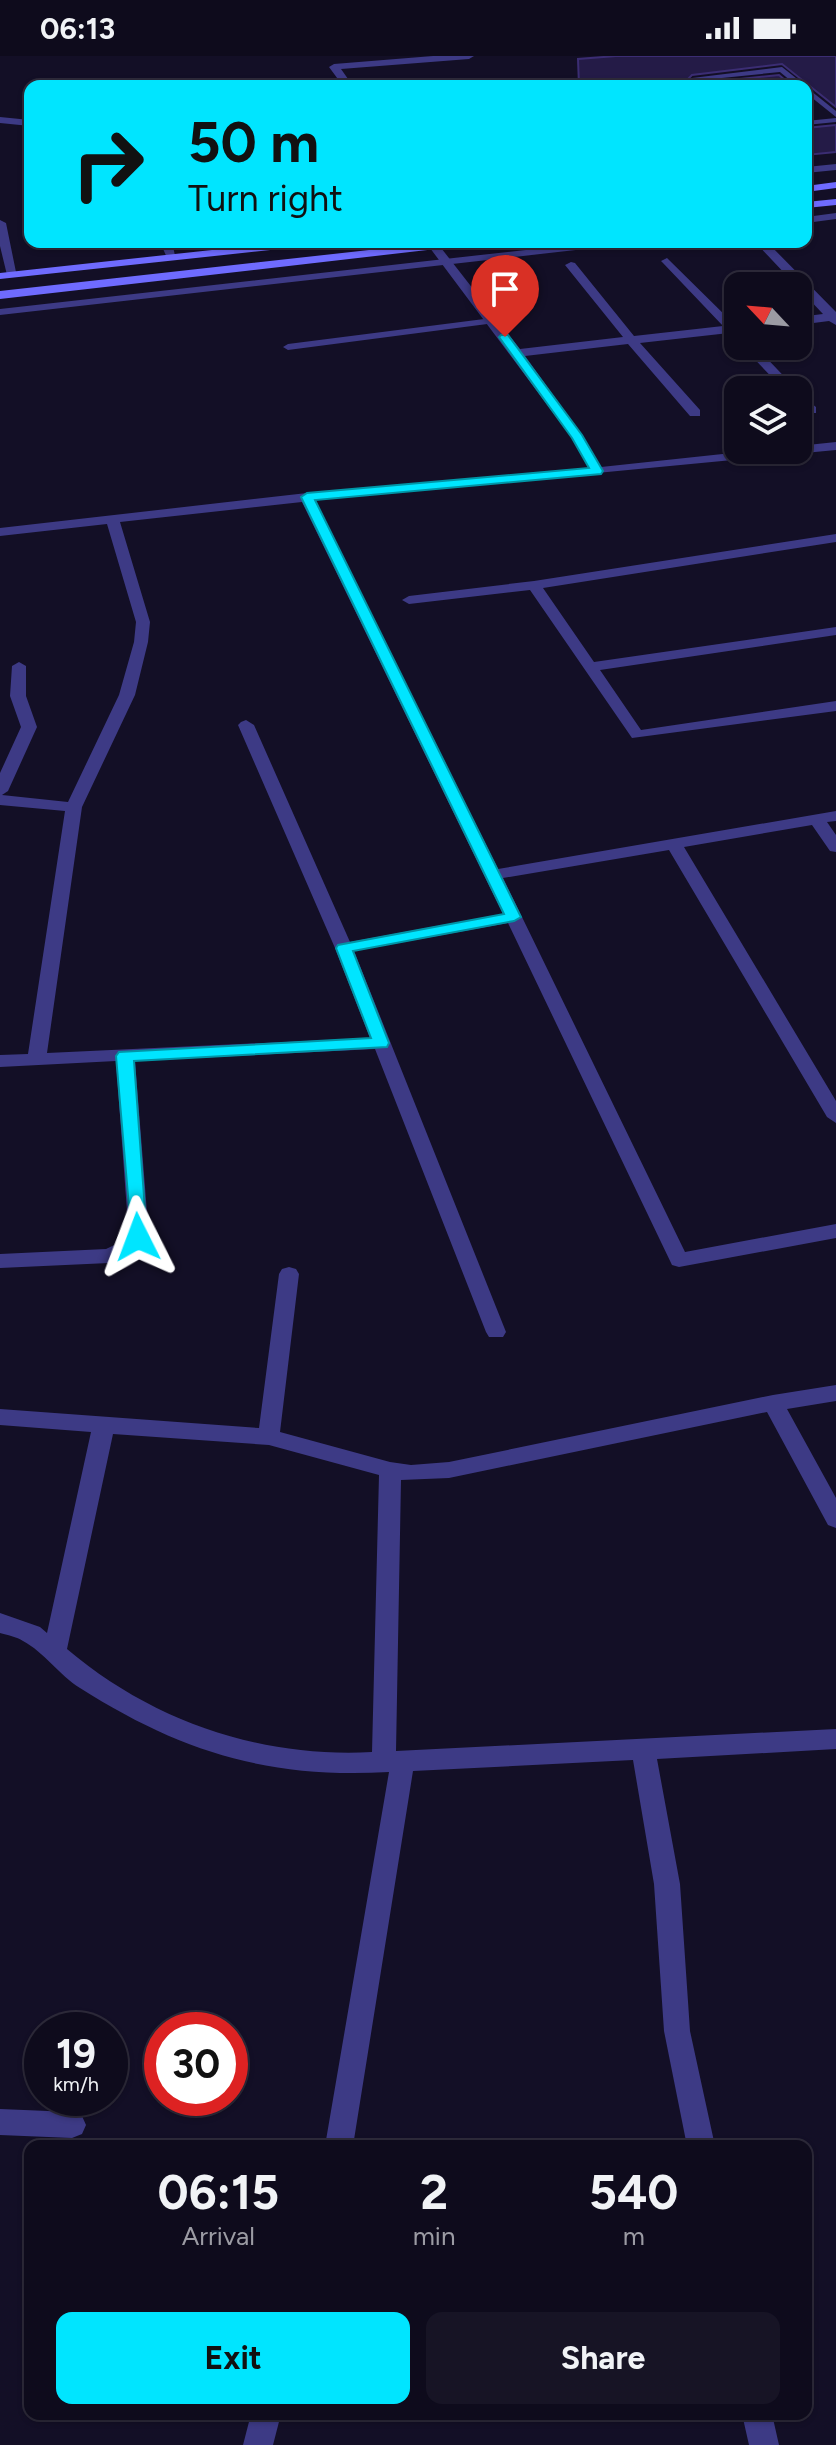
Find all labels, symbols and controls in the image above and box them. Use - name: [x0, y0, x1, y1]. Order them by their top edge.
- text: 06:13: [40, 10, 115, 47]
- text: 50 m: [188, 109, 319, 176]
- icon: right: [56, 112, 160, 216]
- text: Turn right: [188, 177, 343, 220]
- pin: [471, 255, 539, 337]
- icon: arrive: [483, 267, 527, 311]
- north arrow: [724, 272, 812, 360]
- map controls: [724, 272, 812, 464]
- button: layers: [724, 376, 812, 464]
- position arrow: [96, 1195, 180, 1279]
- speed limit sign: 30: [144, 2012, 248, 2116]
- text: 19: [56, 2030, 96, 2078]
- text: km/h: [53, 2072, 99, 2096]
- text: 06:15: [158, 2163, 279, 2221]
- text: 2: [420, 2163, 448, 2221]
- text: 540: [589, 2163, 678, 2221]
- text: Arrival: [182, 2220, 255, 2252]
- text: min: [413, 2220, 455, 2252]
- text: m: [623, 2220, 645, 2252]
- button: Exit: [56, 2312, 410, 2404]
- button: Share: [426, 2312, 780, 2404]

